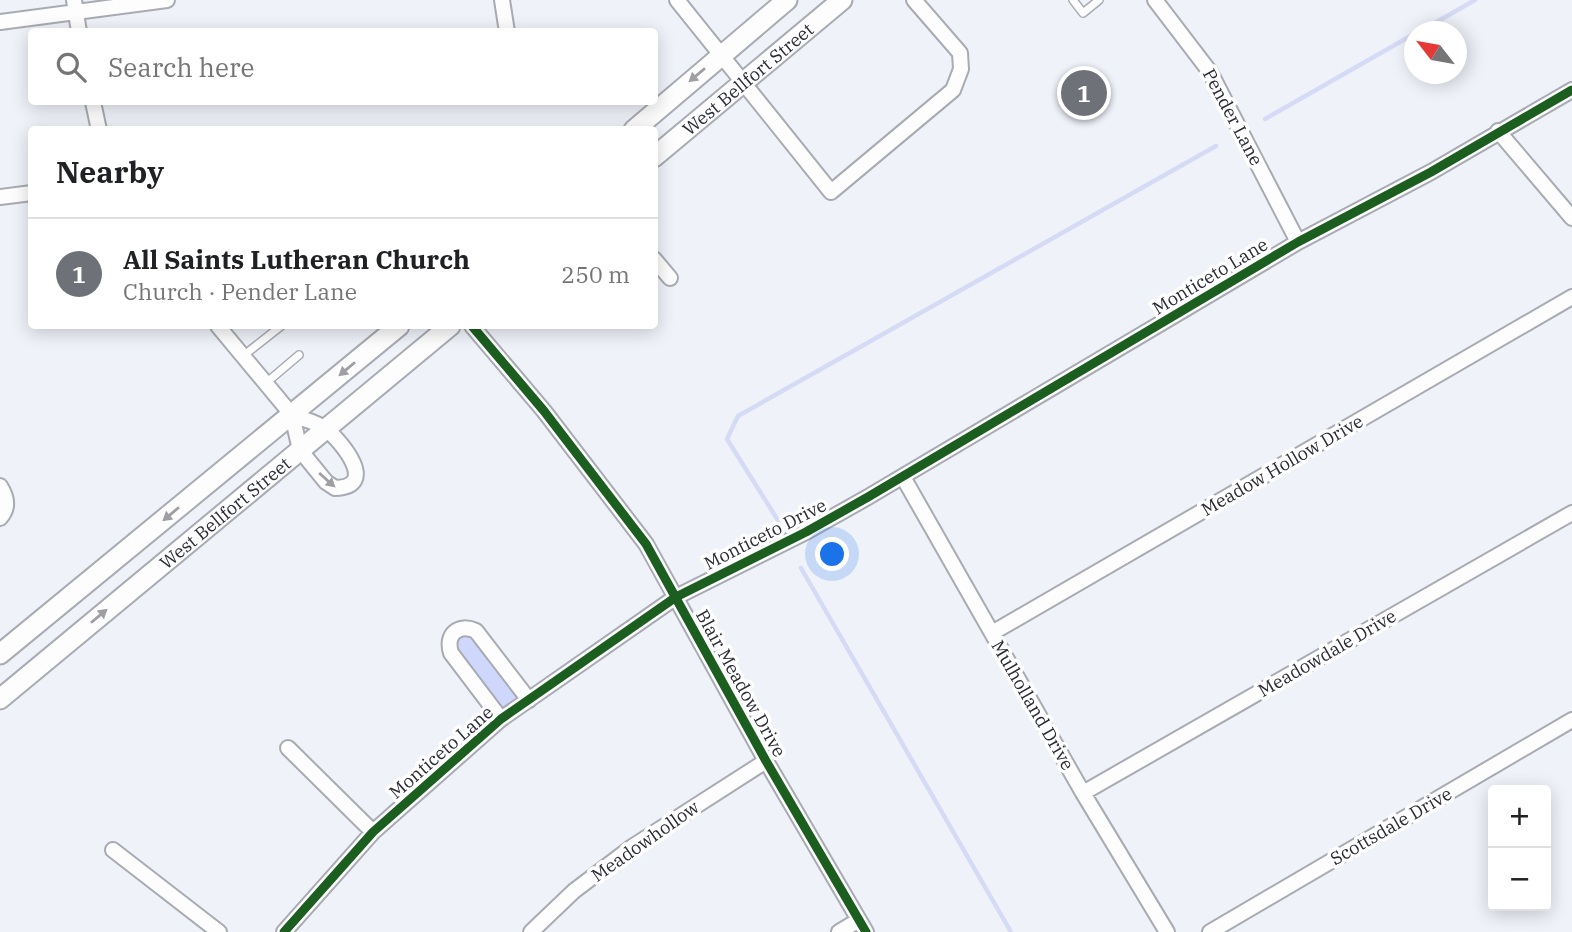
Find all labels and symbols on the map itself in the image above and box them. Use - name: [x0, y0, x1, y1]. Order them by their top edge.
- street label: West Bellfort Street: [677, 18, 818, 140]
- north arrow: [1404, 21, 1467, 84]
- street label: Pender Lane: [1198, 65, 1268, 169]
- pin: 1: [1061, 67, 1107, 119]
- one-way arrow: [689, 68, 707, 83]
- street label: Monticeto Lane: [1148, 233, 1272, 319]
- one-way arrow: [338, 361, 355, 376]
- street label: Meadow Hollow Drive: [1197, 409, 1367, 521]
- street label: West Bellfort Street: [155, 452, 295, 574]
- one-way arrow: [318, 472, 335, 488]
- street label: Monticeto Drive: [700, 493, 830, 575]
- one-way arrow: [163, 506, 180, 521]
- your location: [815, 537, 849, 571]
- street label: Meadowdale Drive: [1254, 604, 1400, 702]
- street label: Blair Meadow Drive: [691, 605, 791, 761]
- one-way arrow: [89, 609, 107, 624]
- street label: Mulholland Drive: [986, 636, 1080, 774]
- street label: Monticeto Lane: [384, 701, 498, 803]
- street label: Scottsdale Drive: [1326, 782, 1456, 870]
- street label: Meadowhollow: [587, 795, 703, 887]

